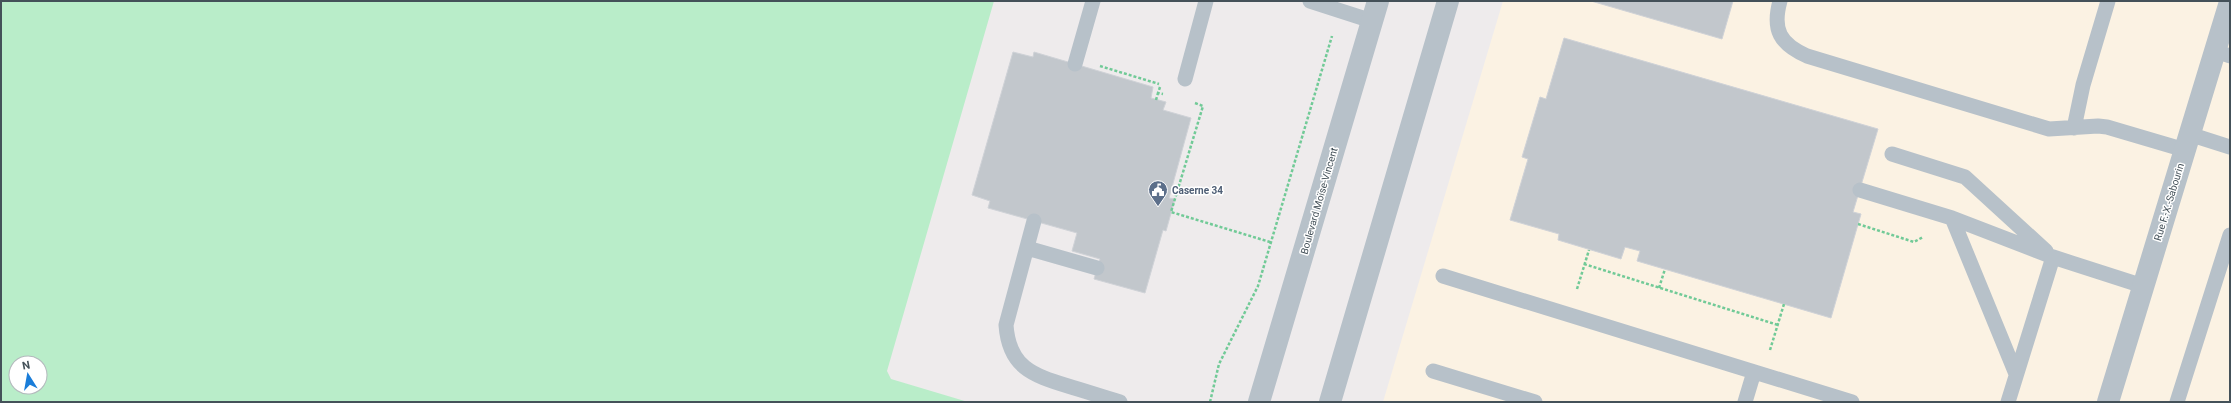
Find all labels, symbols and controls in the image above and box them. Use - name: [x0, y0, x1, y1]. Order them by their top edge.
- street label: Boulevard Moïse-Vincent: [1298, 146, 1340, 256]
- street label: Rue F.-X.-Sabourin: [2152, 162, 2186, 242]
- public building icon: Caserne 34: [1147, 179, 1169, 207]
- place label: Caserne 34: [1172, 185, 1223, 196]
- north arrow: [8, 355, 48, 395]
- text: N: [21, 359, 31, 373]

